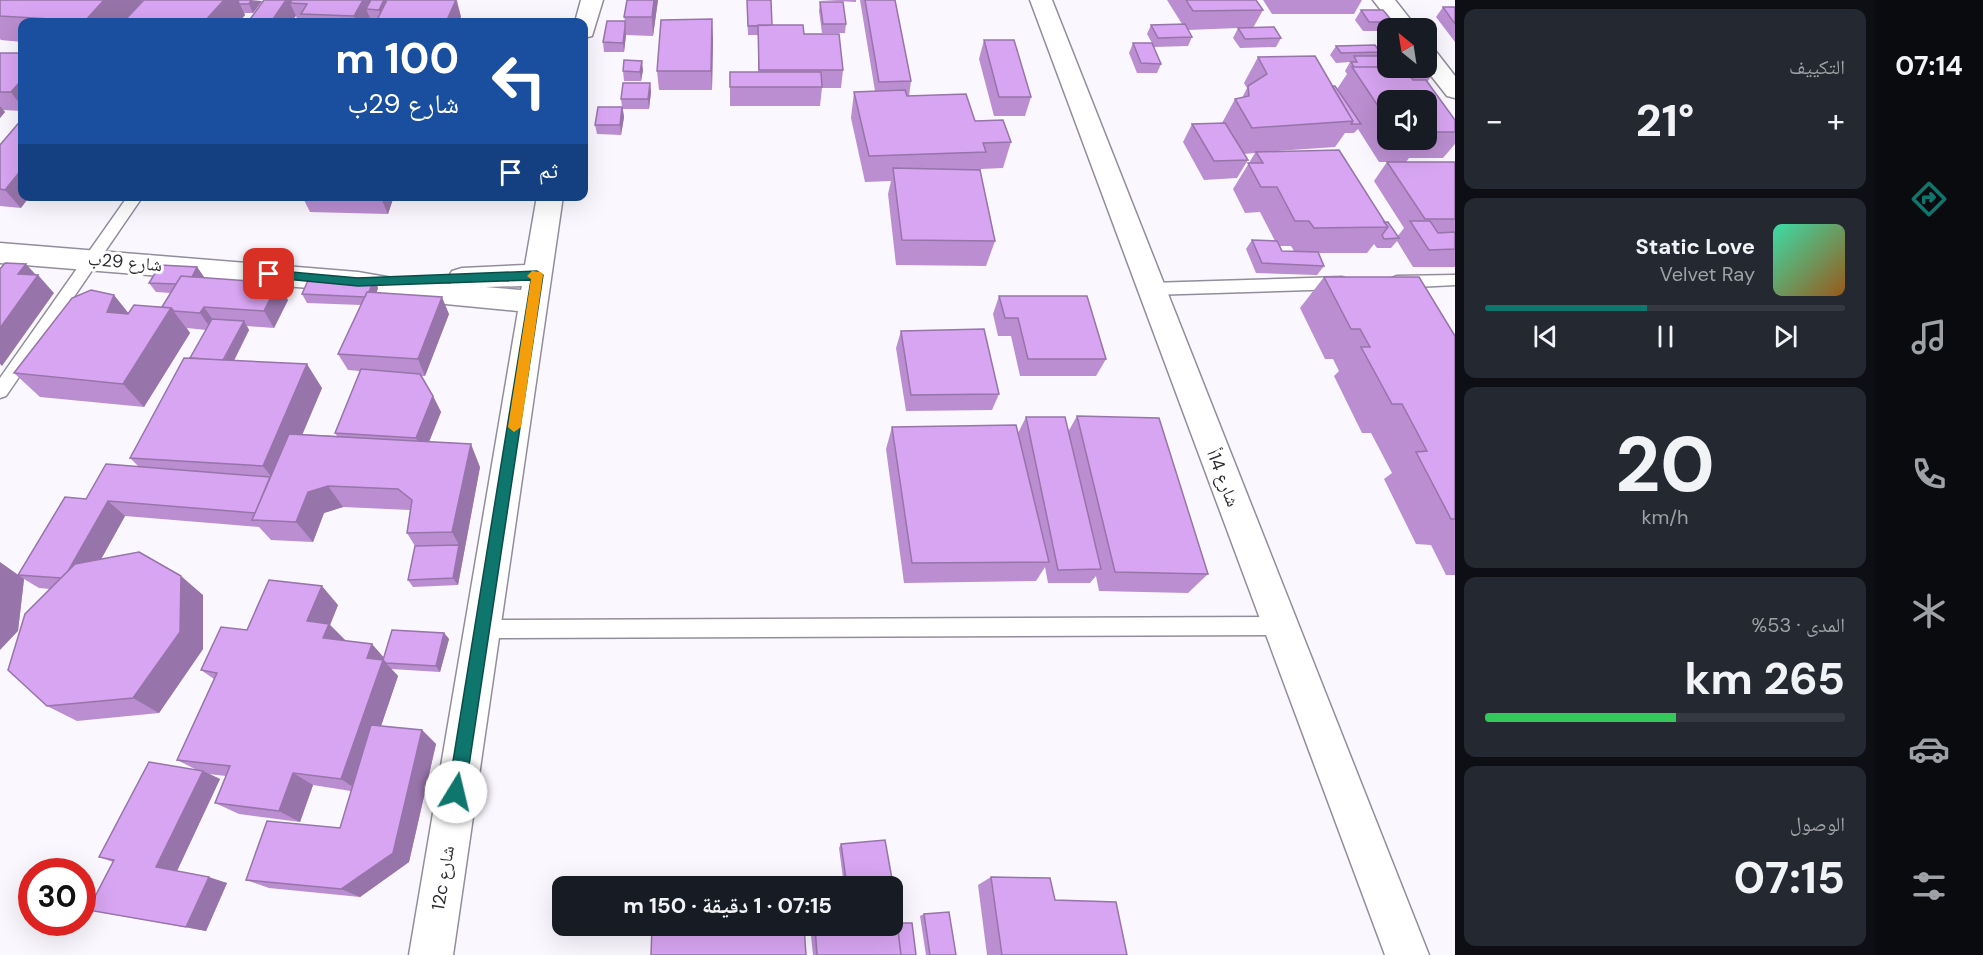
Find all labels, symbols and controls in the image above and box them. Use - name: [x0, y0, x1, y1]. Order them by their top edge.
- north arrow: [1377, 18, 1437, 78]
- map controls: [1377, 18, 1437, 150]
- text: 100 m: [335, 31, 459, 86]
- icon: left: [480, 42, 558, 120]
- text: 07:14: [1895, 48, 1963, 83]
- text: التكييف: [1789, 54, 1845, 80]
- text: شارع 29ب: [347, 86, 459, 121]
- button: sound: [1377, 90, 1437, 150]
- text: 21°: [1636, 91, 1694, 150]
- text: −: [1485, 99, 1503, 142]
- text: +: [1827, 99, 1845, 142]
- icon: arrive: [494, 156, 527, 189]
- text: ثم: [539, 156, 558, 185]
- icon: directions: [1908, 178, 1950, 220]
- text: Static Love: [1635, 232, 1755, 261]
- street label: شارع 29ب: [87, 247, 163, 277]
- pin: [243, 248, 294, 299]
- icon: arrive: [252, 257, 285, 290]
- text: Velvet Ray: [1660, 261, 1755, 287]
- icon: music: [1908, 316, 1950, 358]
- icon: previous: [1529, 320, 1562, 353]
- icon: pause: [1649, 320, 1682, 353]
- icon: next: [1769, 320, 1802, 353]
- text: 20: [1615, 414, 1715, 515]
- street label: شارع 14أ: [1201, 446, 1245, 510]
- icon: phone: [1908, 453, 1950, 495]
- text: km/h: [1641, 504, 1689, 530]
- icon: climate: [1908, 590, 1950, 632]
- text: المدى · 53%: [1752, 612, 1845, 638]
- text: 265 km: [1684, 649, 1845, 708]
- icon: car: [1908, 728, 1950, 770]
- position arrow: [424, 760, 488, 824]
- text: الوصول: [1790, 811, 1845, 837]
- street label: 12c شارع: [426, 844, 460, 912]
- text: 07:15: [1734, 848, 1845, 907]
- speed limit sign: 30: [18, 858, 96, 936]
- icon: filters: [1908, 865, 1950, 907]
- text: 07:15 · 1 دقيقة · 150 m: [623, 891, 832, 920]

